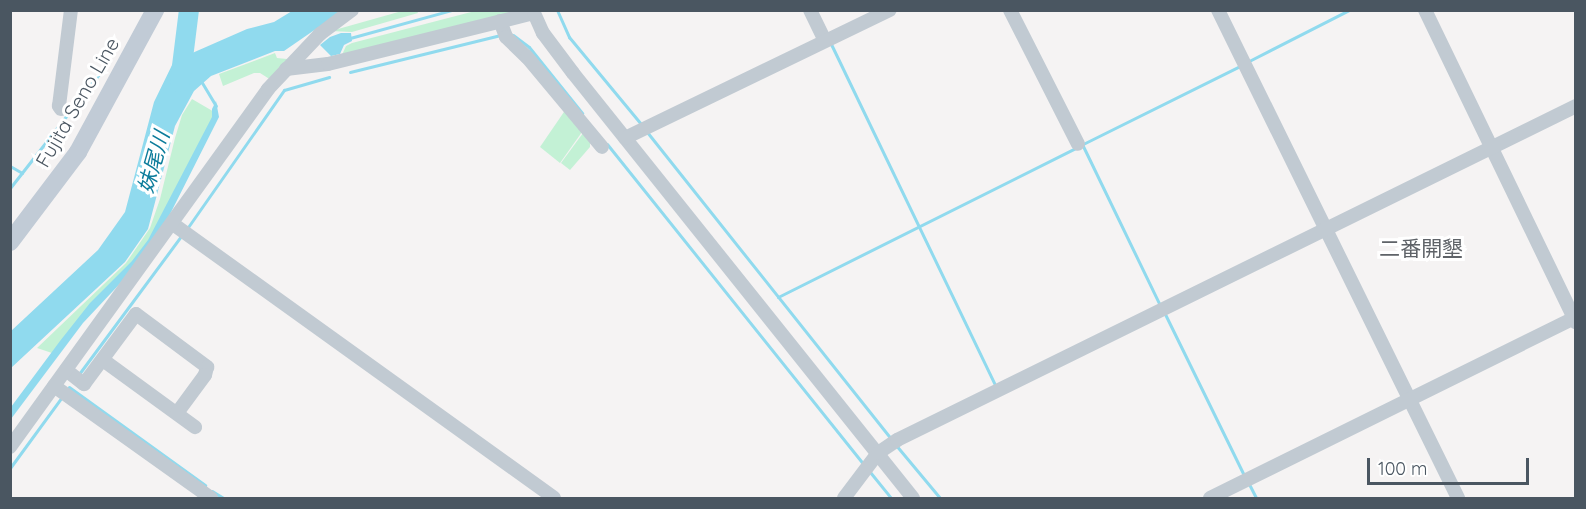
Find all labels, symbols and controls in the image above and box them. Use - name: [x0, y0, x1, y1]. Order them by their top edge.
- street label: Fujita Seno Line: [30, 33, 124, 171]
- water label: 妹尾川: [132, 128, 174, 196]
- district label: 二番開墾: [1379, 235, 1463, 261]
- scale bar: [1370, 446, 1532, 484]
- text: 100 m: [1378, 457, 1427, 480]

